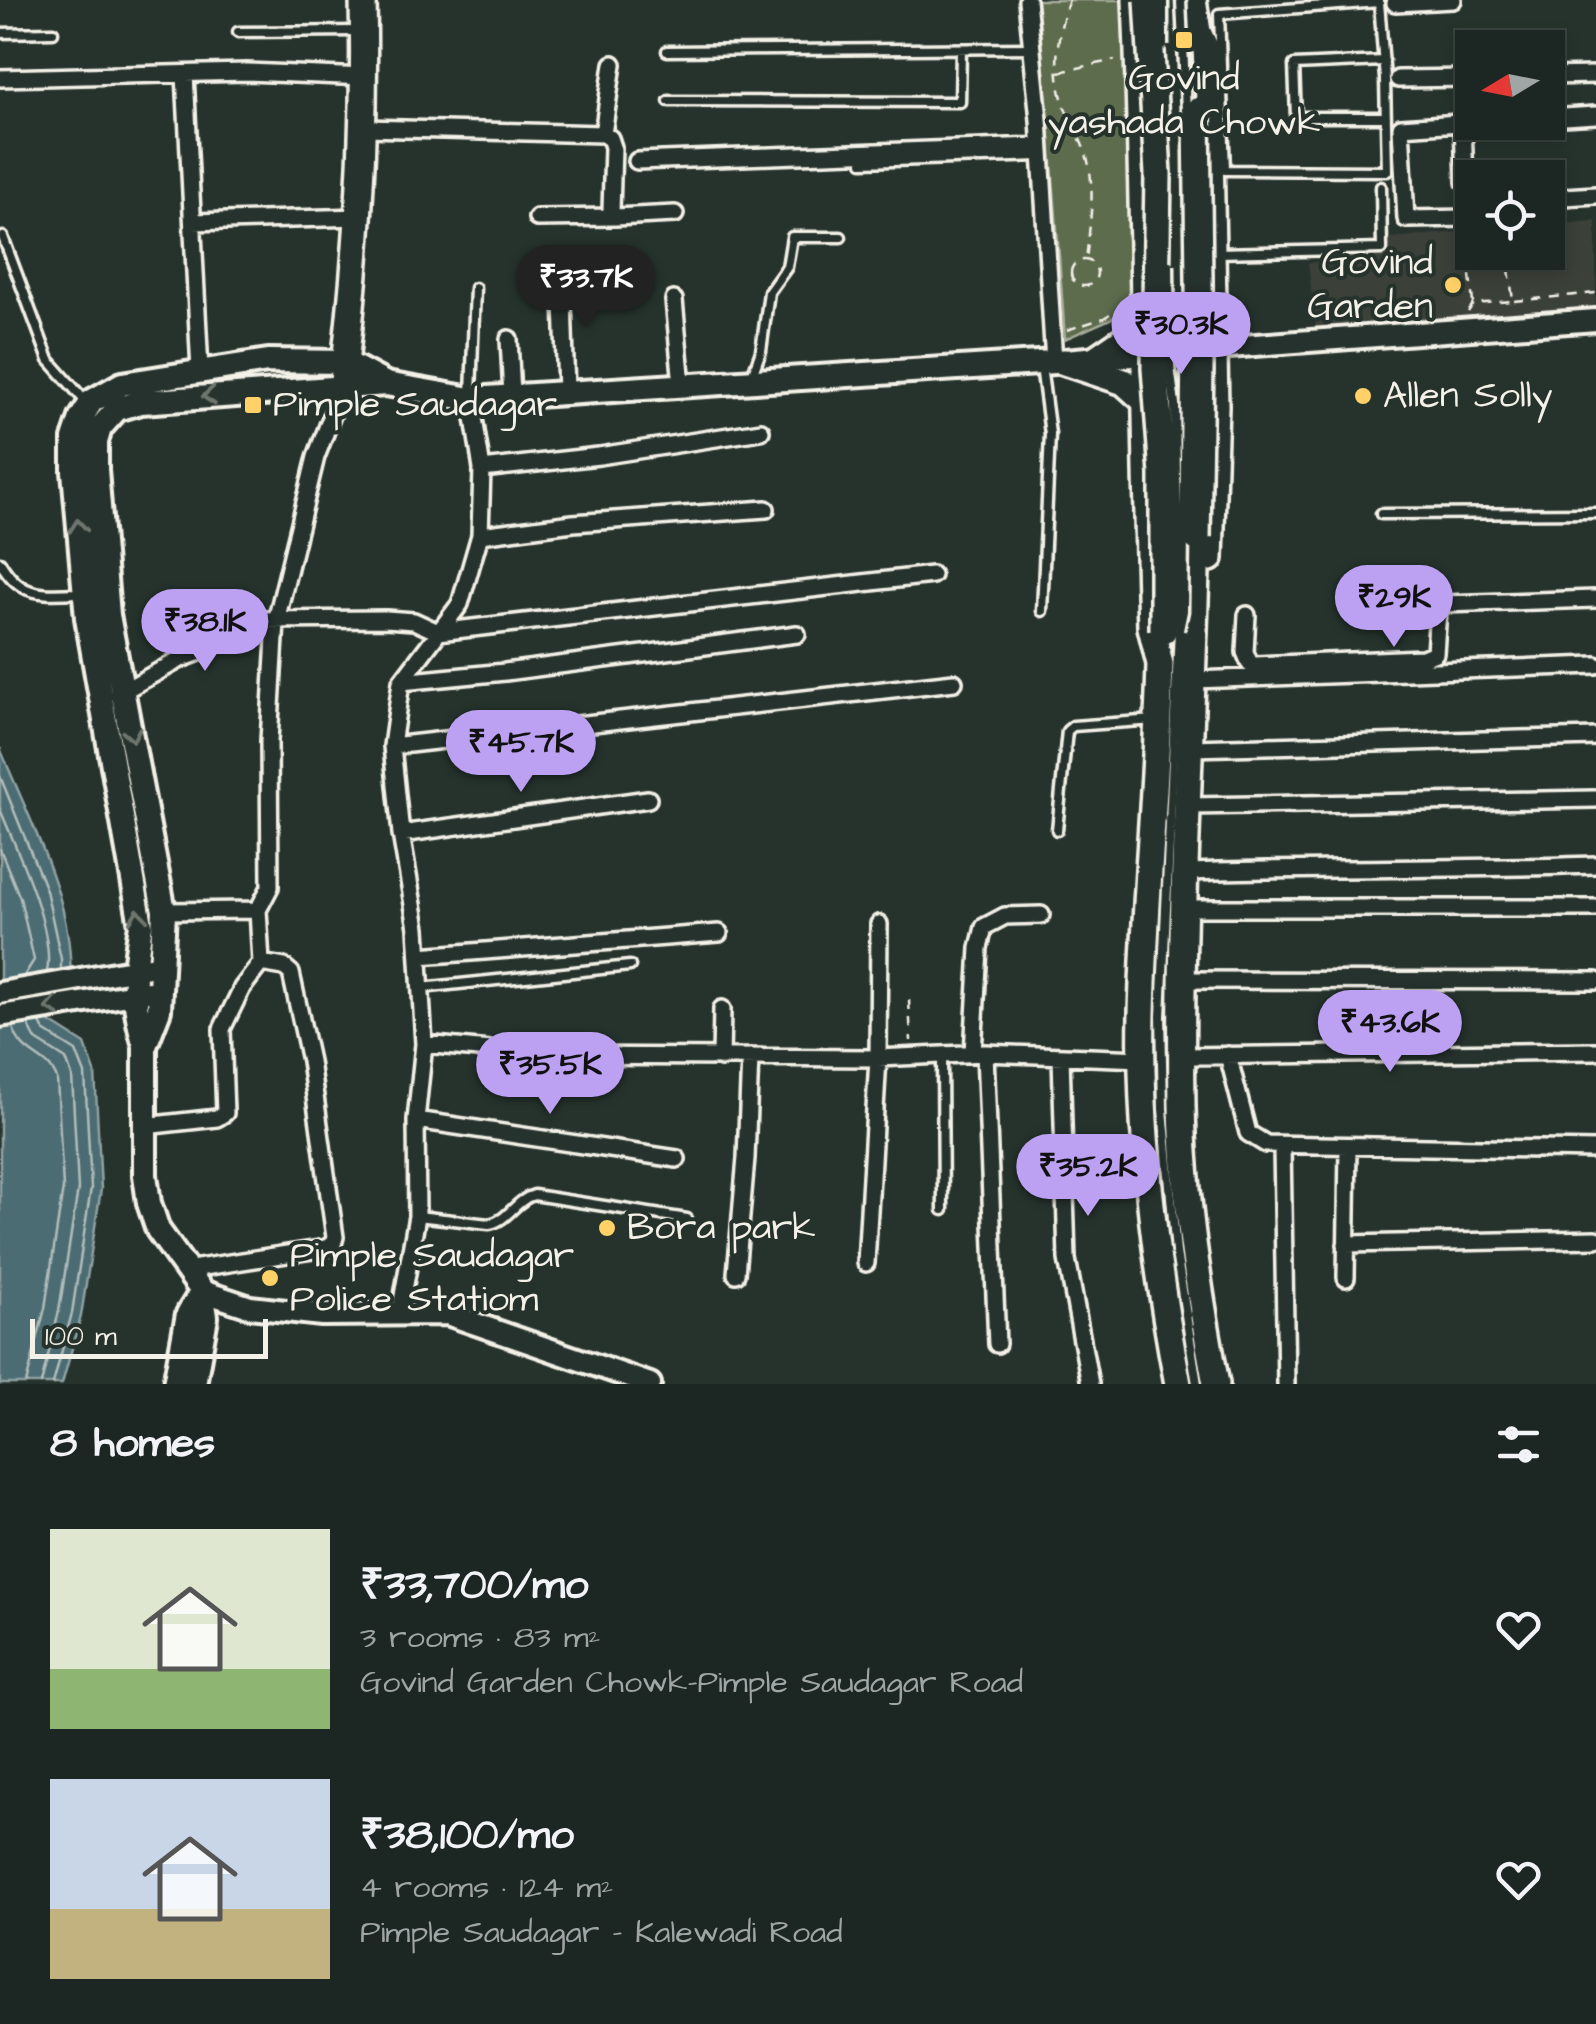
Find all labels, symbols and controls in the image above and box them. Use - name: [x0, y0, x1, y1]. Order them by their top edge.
- marker: Govind yashada Chowk: [1173, 29, 1195, 51]
- north arrow: [1455, 30, 1565, 140]
- map controls: [1455, 30, 1565, 270]
- place label: Govind yashada Chowk: [1048, 53, 1320, 150]
- button: locate: [1455, 160, 1565, 270]
- place label: Govind Garden: [1307, 237, 1433, 333]
- pin: ₹33.7K: [505, 245, 667, 330]
- text: ₹33.7K: [539, 255, 633, 300]
- marker: Govind Garden: [1442, 274, 1464, 296]
- pin: ₹30.3K: [1100, 292, 1262, 377]
- text: ₹30.3K: [1134, 302, 1228, 347]
- place label: Allen Solly: [1383, 370, 1553, 423]
- place label: Pimple Saudagar: [273, 379, 557, 431]
- one-way arrow: [201, 385, 217, 407]
- marker: Allen Solly: [1352, 385, 1374, 407]
- marker: Pimple Saudagar: [242, 394, 264, 416]
- one-way arrow: [68, 517, 90, 533]
- pin: ₹29K: [1335, 565, 1453, 650]
- text: ₹29K: [1357, 575, 1431, 620]
- pin: ₹38.1K: [124, 589, 286, 674]
- text: ₹38.1K: [163, 599, 247, 644]
- pin: ₹45.7K: [440, 710, 602, 795]
- text: ₹45.7K: [468, 720, 574, 765]
- one-way arrow: [121, 726, 142, 743]
- one-way arrow: [127, 908, 149, 924]
- pin: ₹43.6K: [1309, 990, 1471, 1075]
- one-way arrow: [43, 996, 60, 1017]
- text: ₹43.6K: [1340, 1000, 1440, 1045]
- pin: ₹35.5K: [469, 1032, 631, 1117]
- text: ₹35.5K: [498, 1042, 602, 1087]
- pin: ₹35.2K: [1007, 1134, 1169, 1219]
- text: ₹35.2K: [1038, 1144, 1138, 1189]
- place label: Bora park: [627, 1202, 816, 1254]
- marker: Bora park: [596, 1217, 618, 1239]
- place label: Pimple Saudagar Police Statiom: [290, 1230, 574, 1326]
- marker: Pimple Saudagar Police Statiom: [259, 1267, 281, 1289]
- scale bar: [30, 1314, 268, 1358]
- text: 100 m: [45, 1317, 117, 1356]
- text: 8 homes: [50, 1415, 215, 1473]
- icon: filters: [1491, 1417, 1546, 1472]
- text: ₹33,700/mo: [360, 1557, 589, 1615]
- icon: home: [130, 1569, 250, 1689]
- icon: heart: [1491, 1602, 1546, 1657]
- text: 3 rooms · 83 m²: [360, 1615, 601, 1660]
- text: Govind Garden Chowk-Pimple Saudagar Road: [360, 1660, 1023, 1705]
- text: ₹38,100/mo: [360, 1807, 574, 1865]
- icon: home: [130, 1819, 250, 1939]
- icon: heart: [1491, 1852, 1546, 1907]
- text: 4 rooms · 124 m²: [360, 1865, 613, 1910]
- text: Pimple Saudagar - Kalewadi Road: [360, 1910, 843, 1955]

